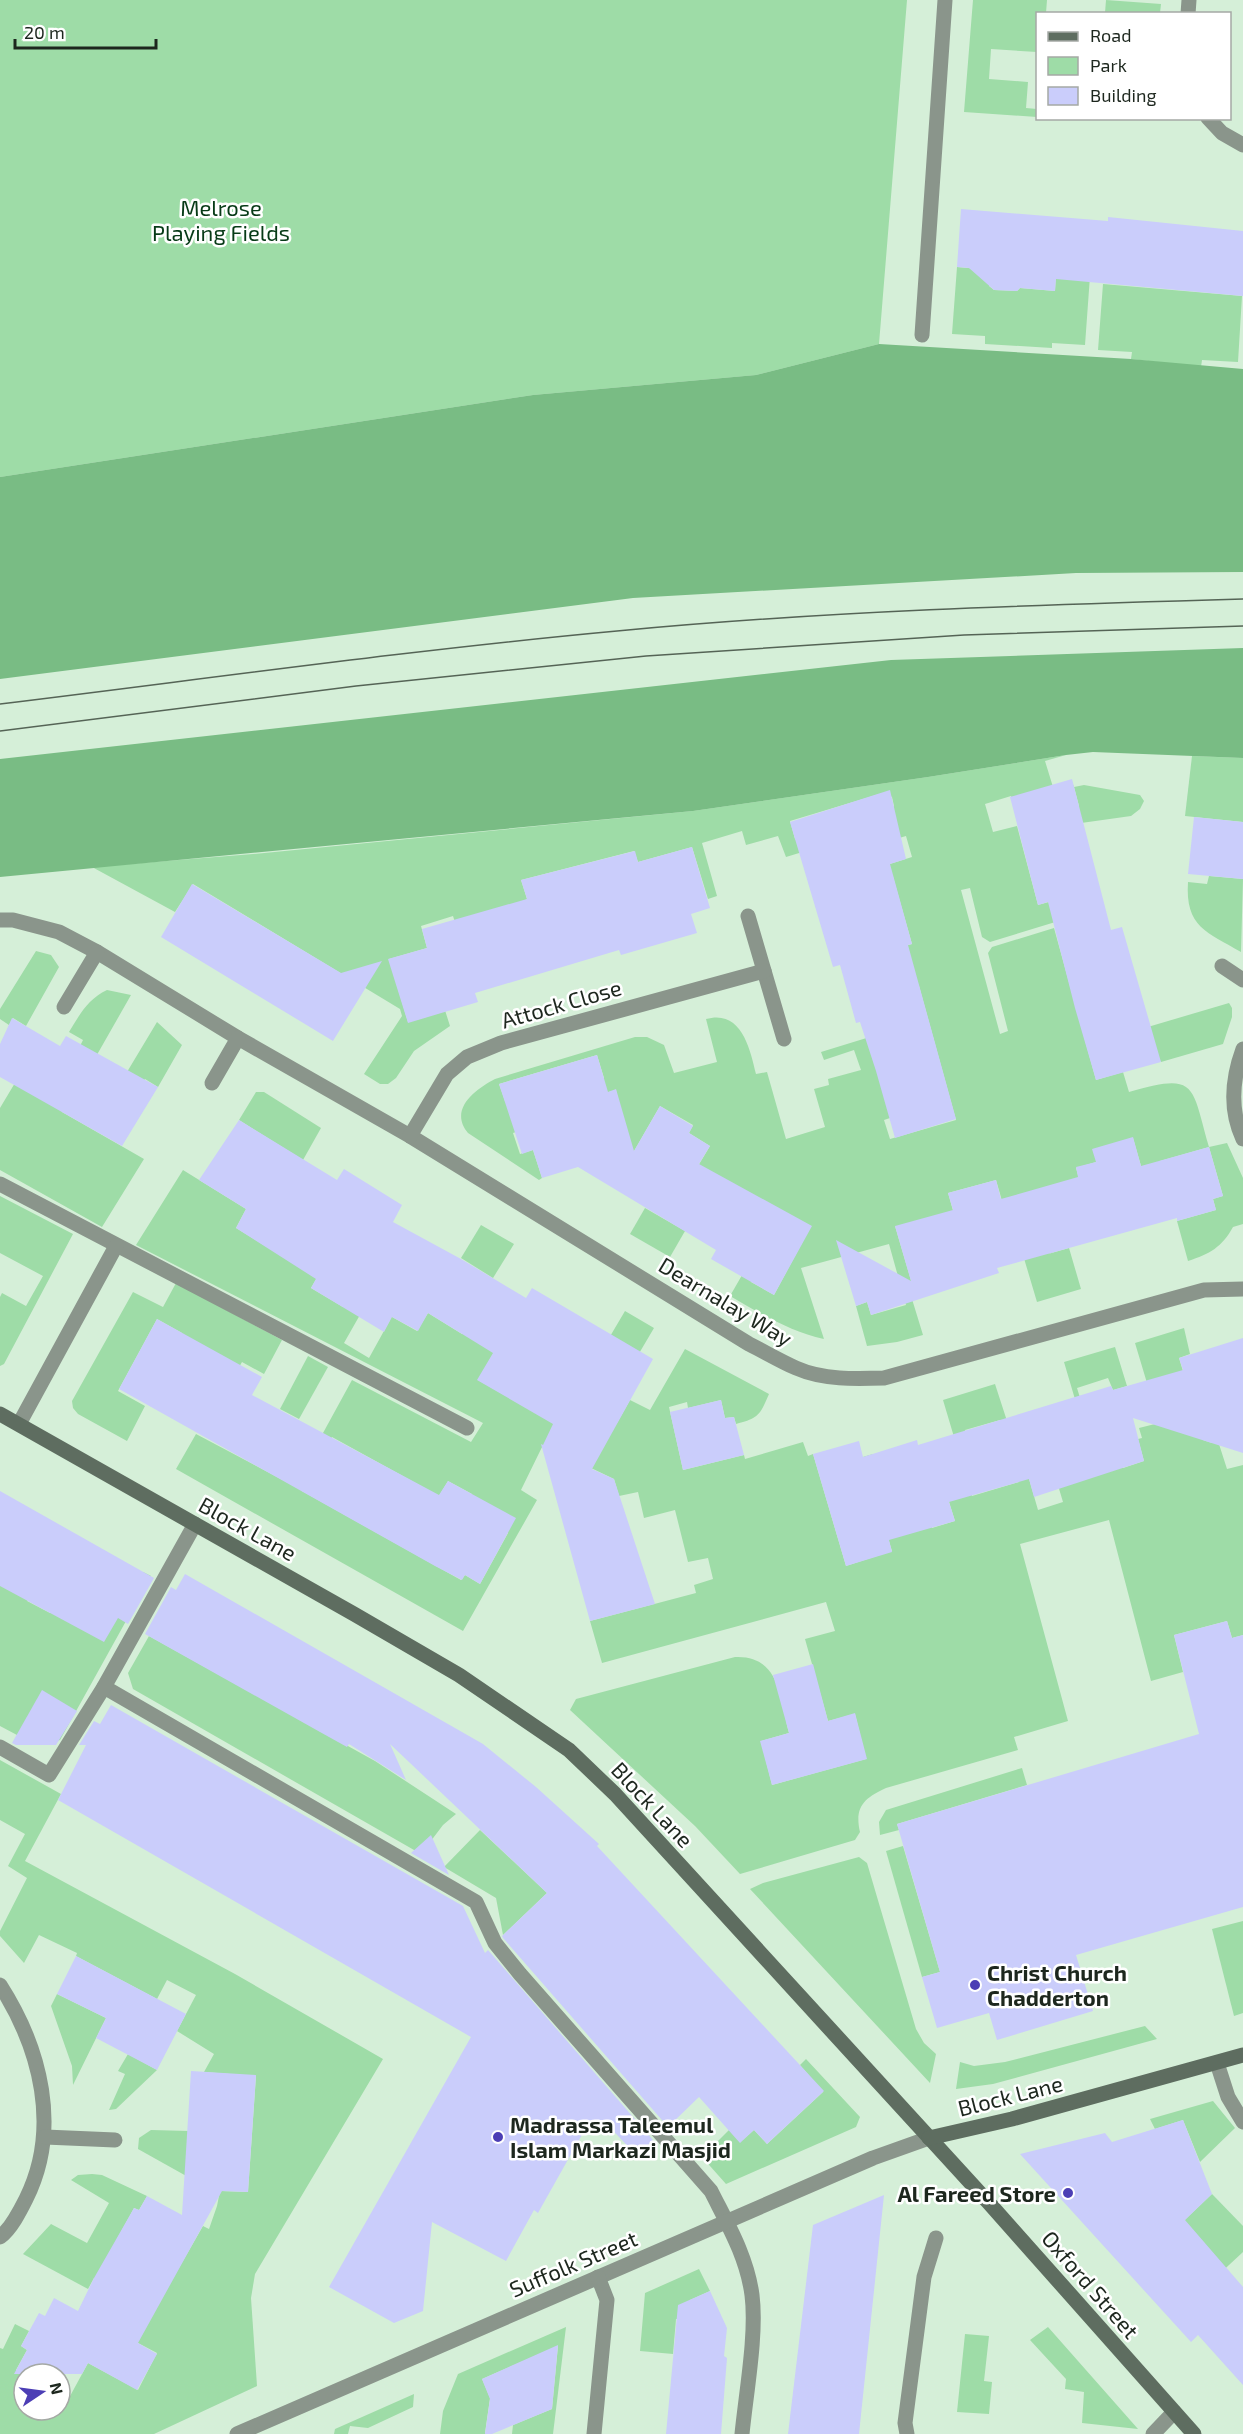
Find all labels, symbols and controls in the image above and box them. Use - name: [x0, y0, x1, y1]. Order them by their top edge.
- scale bar: [15, 12, 156, 50]
- legend: [1036, 12, 1231, 120]
- text: 20 m: [24, 21, 65, 43]
- text: Road: [1090, 24, 1131, 46]
- text: Park: [1090, 54, 1127, 76]
- text: Building: [1090, 84, 1157, 106]
- park label: Melrose Playing Fields: [152, 194, 290, 245]
- street label: Attock Close: [498, 973, 624, 1033]
- street label: Dearnalay Way: [655, 1251, 798, 1351]
- street label: Block Lane: [195, 1491, 301, 1565]
- street label: Block Lane: [607, 1756, 699, 1852]
- place label: Christ Church Chadderton: [987, 1959, 1127, 2010]
- marker: Christ Church Chadderton: [968, 1978, 982, 1992]
- street label: Block Lane: [955, 2069, 1065, 2121]
- place label: Madrassa Taleemul Islam Markazi Masjid: [510, 2111, 731, 2162]
- marker: Madrassa Taleemul Islam Markazi Masjid: [491, 2130, 505, 2144]
- place label: Al Fareed Store: [897, 2180, 1056, 2206]
- marker: Al Fareed Store: [1061, 2186, 1075, 2200]
- street label: Suffolk Street: [505, 2224, 641, 2302]
- street label: Oxford Street: [1037, 2225, 1145, 2343]
- north arrow: [12, 2362, 72, 2422]
- text: N: [47, 2381, 68, 2396]

